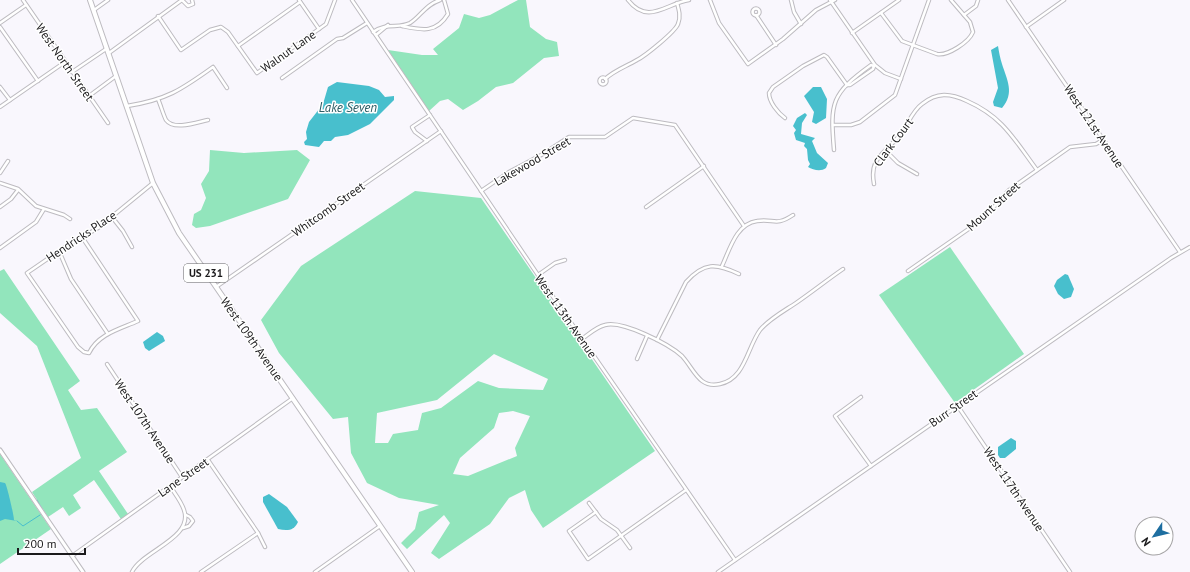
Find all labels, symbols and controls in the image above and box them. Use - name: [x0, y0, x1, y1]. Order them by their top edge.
- street label: West North Street: [33, 20, 97, 104]
- street label: Walnut Lane: [258, 27, 318, 75]
- street label: West 121st Avenue: [1061, 82, 1127, 170]
- water label: Lake Seven: [319, 99, 377, 116]
- street label: Clark Court: [870, 115, 916, 169]
- street label: Lakewood Street: [491, 133, 573, 189]
- street label: Whitcomb Street: [289, 178, 367, 240]
- street label: Mount Street: [963, 178, 1023, 234]
- street label: Hendricks Place: [43, 207, 119, 265]
- road number: US 231: [184, 264, 228, 282]
- street label: West 113th Avenue: [532, 271, 600, 361]
- street label: West 109th Avenue: [218, 294, 286, 384]
- street label: West 107th Avenue: [111, 376, 179, 466]
- street label: Burr Street: [926, 386, 980, 430]
- street label: West 117th Avenue: [980, 444, 1048, 534]
- street label: Lane Street: [155, 454, 211, 500]
- north arrow: [1134, 516, 1174, 556]
- scale bar: [18, 530, 85, 556]
- text: N: [1138, 535, 1154, 549]
- text: 200 m: [24, 536, 57, 551]

